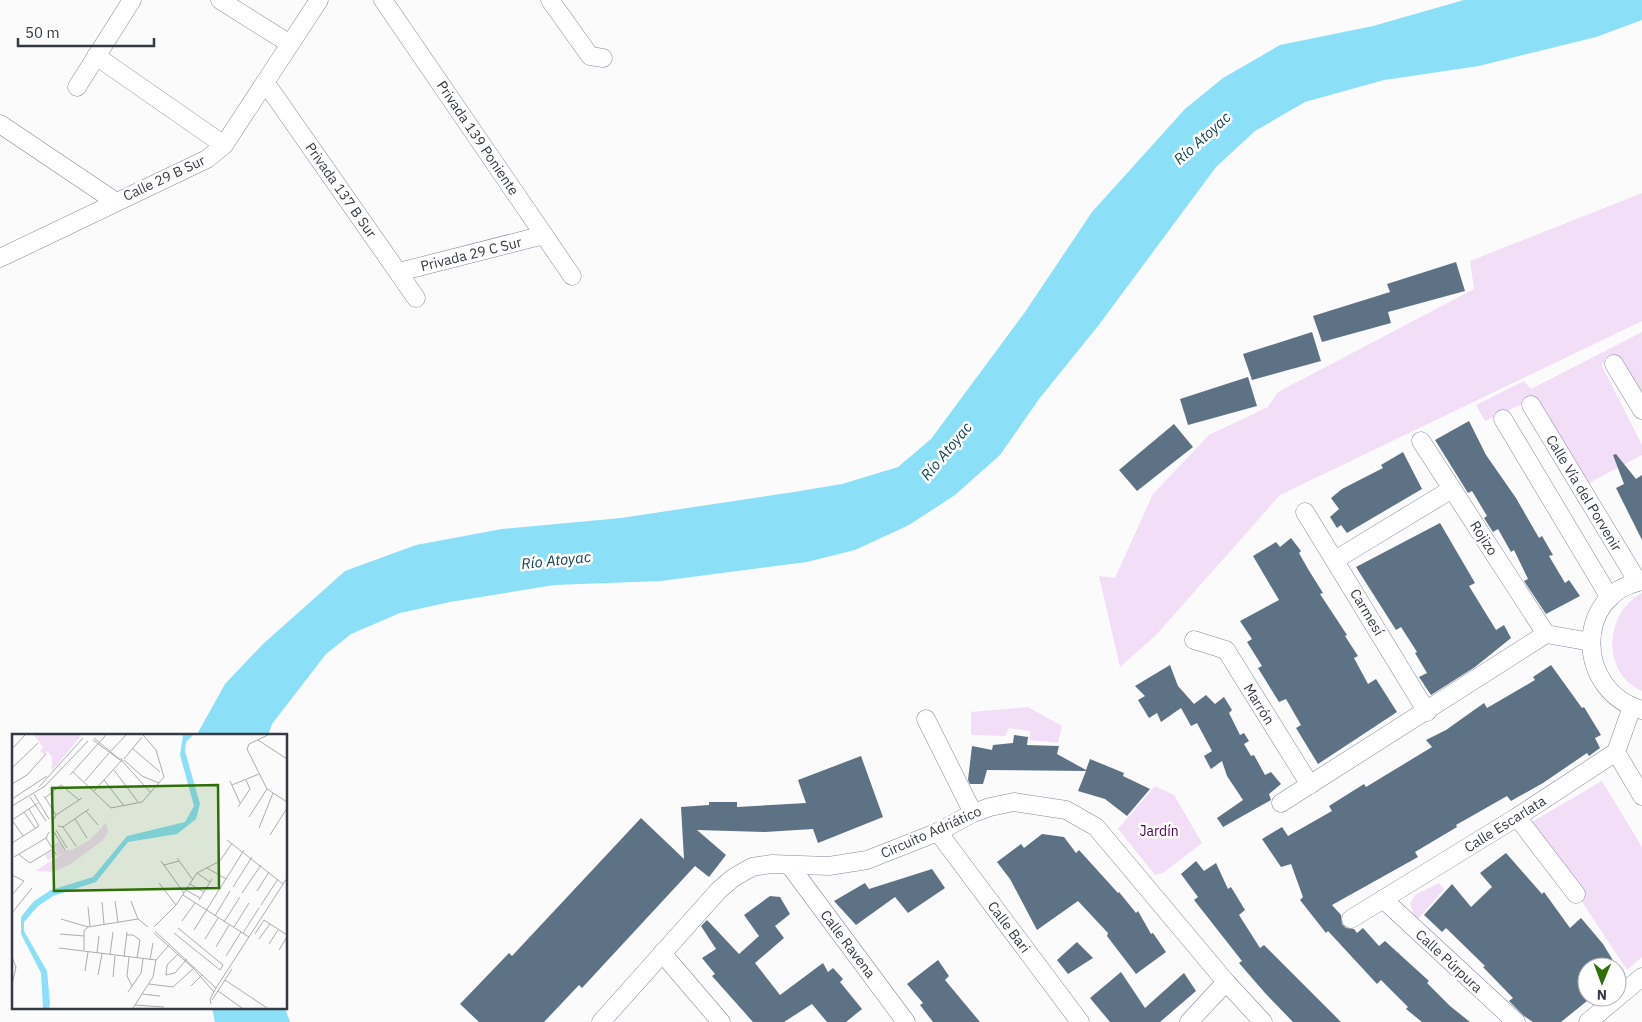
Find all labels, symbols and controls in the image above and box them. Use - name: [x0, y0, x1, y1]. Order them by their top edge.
- scale bar: [18, 15, 154, 47]
- text: 50 m: [25, 23, 60, 42]
- street label: Privada 139 Poniente: [433, 77, 523, 199]
- water label: Río Atoyac: [1170, 107, 1235, 169]
- street label: Privada 137 B Sur: [301, 139, 381, 241]
- street label: Calle 29 B Sur: [120, 151, 208, 205]
- street label: Privada 29 C Sur: [419, 233, 523, 275]
- water label: Río Atoyac: [916, 418, 976, 484]
- street label: Calle Vía del Porvenir: [1542, 431, 1626, 555]
- street label: Rojizo: [1466, 517, 1502, 559]
- water label: Río Atoyac: [520, 547, 593, 573]
- street label: Carmesí: [1346, 585, 1388, 639]
- street label: Marrón: [1239, 680, 1279, 728]
- inset map: [12, 734, 288, 1010]
- street label: Calle Escarlata: [1461, 791, 1550, 856]
- street label: Circuito Adriático: [878, 802, 984, 862]
- park label: Jardín: [1139, 822, 1179, 840]
- street label: Calle Bari: [984, 898, 1034, 956]
- street label: Calle Ravena: [817, 906, 880, 982]
- street label: Calle Púrpura: [1412, 925, 1487, 997]
- north arrow: [1577, 957, 1627, 1007]
- text: N: [1597, 986, 1607, 1004]

